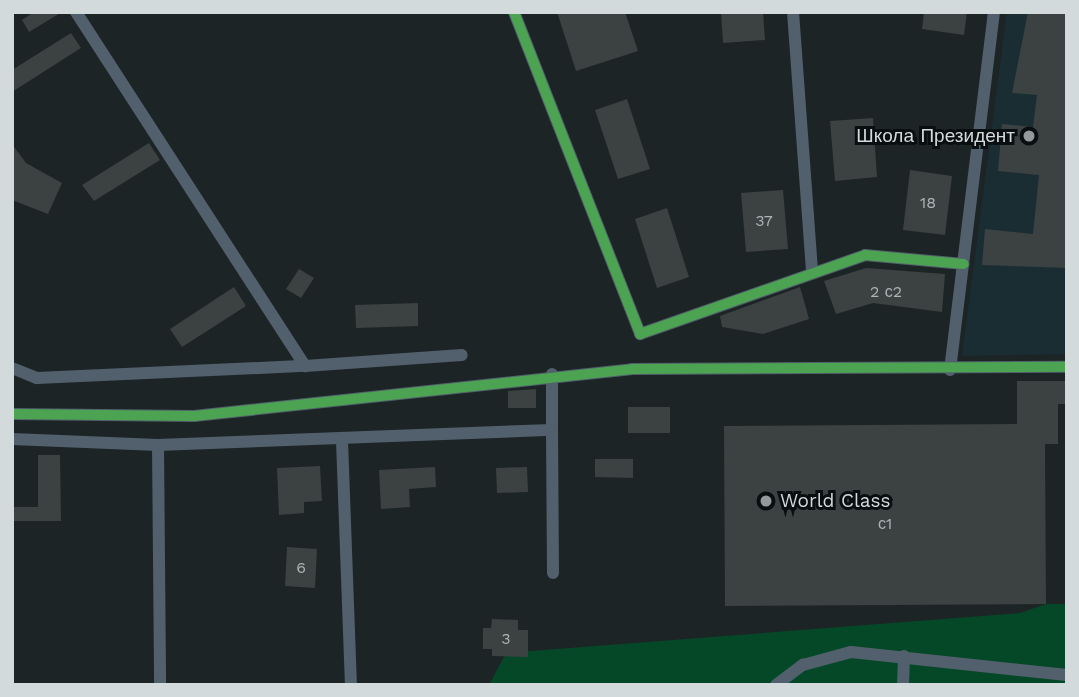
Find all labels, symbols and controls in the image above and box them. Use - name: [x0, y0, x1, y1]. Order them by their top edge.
- place label: Школа Президент: [856, 125, 1015, 147]
- marker: Школа Президент: [1021, 128, 1037, 144]
- house number: 18: [920, 193, 936, 213]
- house number: 37: [755, 211, 773, 231]
- house number: 2 с2: [870, 282, 902, 302]
- place label: World Class: [780, 490, 891, 512]
- marker: World Class: [758, 493, 774, 509]
- house number: с1: [878, 514, 892, 534]
- house number: 6: [296, 558, 306, 578]
- house number: 3: [501, 629, 511, 649]

